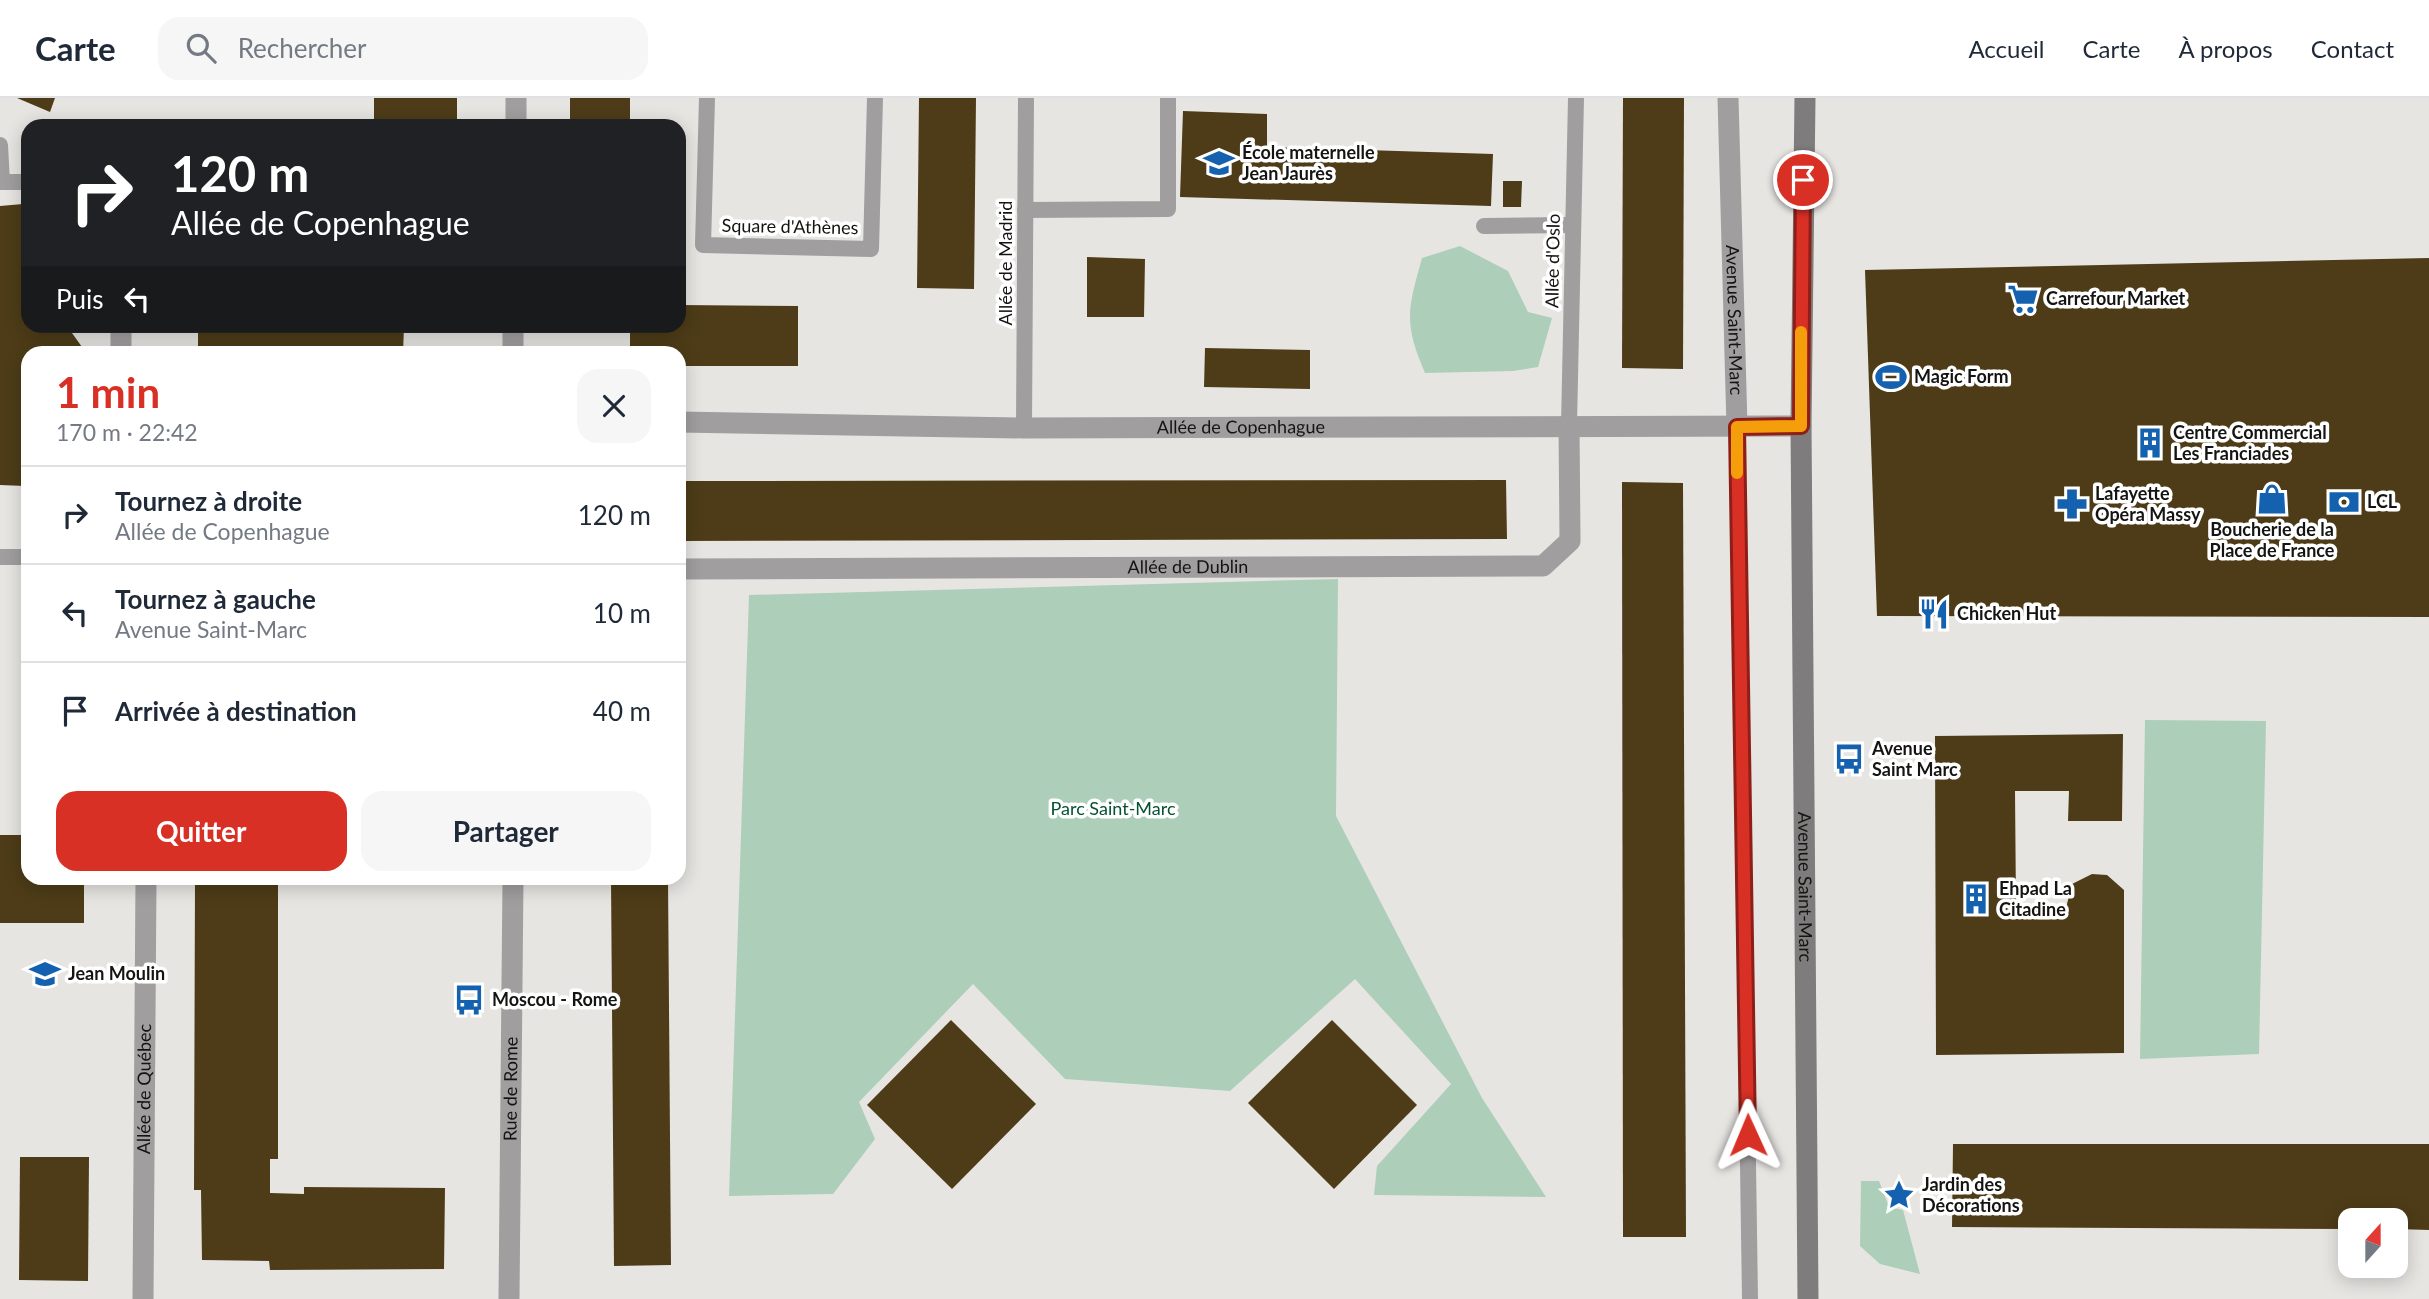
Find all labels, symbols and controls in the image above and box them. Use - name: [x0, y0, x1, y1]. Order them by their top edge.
- search box: [158, 17, 648, 80]
- text: Carte: [35, 28, 116, 68]
- icon: search: [182, 29, 220, 67]
- text: Rechercher: [238, 32, 367, 64]
- text: Accueil: [1968, 34, 2044, 63]
- text: Carte: [2082, 34, 2140, 63]
- text: À propos: [2178, 34, 2273, 63]
- text: Contact: [2311, 34, 2394, 63]
- place label: École maternelle Jean Jaurès: [1242, 141, 1375, 184]
- text: 120 m: [171, 144, 309, 202]
- school or university icon: École maternelle Jean Jaurès: [1202, 146, 1236, 180]
- icon: right: [56, 147, 147, 238]
- pin: [1773, 150, 1833, 210]
- icon: arrive: [1784, 161, 1822, 199]
- street label: Allée de Madrid: [994, 201, 1016, 325]
- text: Allée de Copenhague: [171, 203, 470, 242]
- street label: Square d'Athènes: [721, 214, 859, 238]
- street label: Allée d'Oslo: [1540, 214, 1564, 308]
- street label: Avenue Saint-Marc: [1722, 244, 1748, 396]
- icon: left: [118, 280, 156, 318]
- supermarket icon: Carrefour Market: [2006, 282, 2040, 316]
- text: Puis: [56, 283, 104, 315]
- place label: Carrefour Market: [2046, 287, 2185, 309]
- sports icon: Magic Form: [1874, 360, 1908, 394]
- place label: Magic Form: [1914, 365, 2009, 387]
- text: 1 min: [56, 367, 160, 417]
- button: close: [577, 369, 651, 443]
- street label: Allée de Copenhague: [1157, 415, 1325, 438]
- text: 170 m · 22:42: [56, 418, 198, 446]
- place label: Centre Commercial Les Franciades: [2173, 421, 2327, 464]
- building icon: Centre Commercial Les Franciades: [2133, 426, 2167, 460]
- place label: Lafayette Opéra Massy: [2095, 482, 2201, 525]
- shop icon: Boucherie de la Place de France: [2255, 482, 2289, 516]
- text: Tournez à droite: [115, 485, 302, 517]
- bank icon: LCL: [2327, 485, 2361, 519]
- pharmacy icon: Lafayette Opéra Massy: [2055, 487, 2089, 521]
- place label: LCL: [2367, 490, 2398, 512]
- icon: right: [56, 496, 94, 534]
- text: 120 m: [578, 499, 651, 531]
- text: Allée de Copenhague: [115, 517, 330, 545]
- place label: Boucherie de la Place de France: [2210, 518, 2335, 561]
- street label: Allée de Dublin: [1128, 555, 1248, 577]
- text: Tournez à gauche: [115, 583, 316, 615]
- icon: left: [56, 594, 94, 632]
- text: 10 m: [593, 597, 651, 629]
- restaurant icon: Chicken Hut: [1917, 597, 1951, 631]
- place label: Chicken Hut: [1957, 602, 2056, 624]
- text: Avenue Saint-Marc: [115, 615, 307, 643]
- icon: arrive: [56, 692, 94, 730]
- text: Arrivée à destination: [115, 695, 357, 727]
- text: 40 m: [593, 695, 651, 727]
- place label: Avenue Saint Marc: [1871, 737, 1958, 780]
- bus stop icon: Avenue Saint Marc: [1832, 742, 1866, 776]
- button: Quitter: [56, 791, 347, 871]
- button: Partager: [361, 791, 651, 871]
- park label: Parc Saint-Marc: [1051, 797, 1176, 819]
- street label: Avenue Saint-Marc: [1794, 812, 1817, 963]
- place label: Ehpad La Citadine: [1999, 877, 2072, 920]
- building icon: Ehpad La Citadine: [1959, 882, 1993, 916]
- school or university icon: Jean Moulin: [28, 957, 62, 991]
- place label: Jean Moulin: [68, 962, 165, 984]
- bus stop icon: Moscou - Rome: [452, 983, 486, 1017]
- place label: Moscou - Rome: [492, 988, 618, 1010]
- street label: Allée de Québec: [132, 1023, 155, 1154]
- street label: Rue de Rome: [498, 1037, 521, 1141]
- position arrow: [1711, 1098, 1785, 1172]
- place label: Jardin des Décorations: [1922, 1173, 2020, 1216]
- place icon: Jardin des Décorations: [1882, 1178, 1916, 1212]
- north arrow: [2338, 1208, 2408, 1278]
- map controls: [2338, 1208, 2408, 1278]

